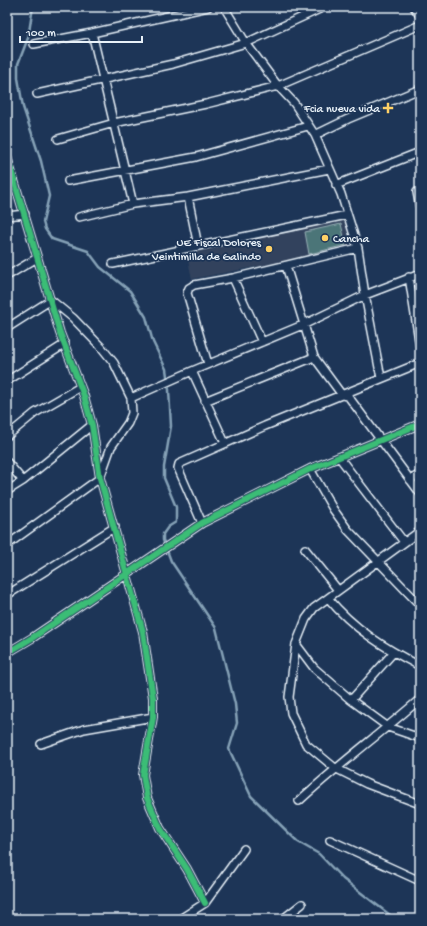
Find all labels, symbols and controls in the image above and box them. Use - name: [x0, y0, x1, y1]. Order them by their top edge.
- scale bar: [20, 18, 142, 44]
- text: 100 m: [25, 27, 56, 41]
- place label: Fcia nueva vida: [303, 103, 380, 117]
- marker: Fcia nueva vida: [383, 103, 393, 113]
- marker: Cancha: [320, 233, 330, 243]
- place label: Cancha: [333, 233, 369, 247]
- place label: UE Fiscal Dolores Veintimilla de Galindo: [151, 237, 262, 265]
- marker: UE Fiscal Dolores Veintimilla de Galindo: [264, 244, 274, 254]

